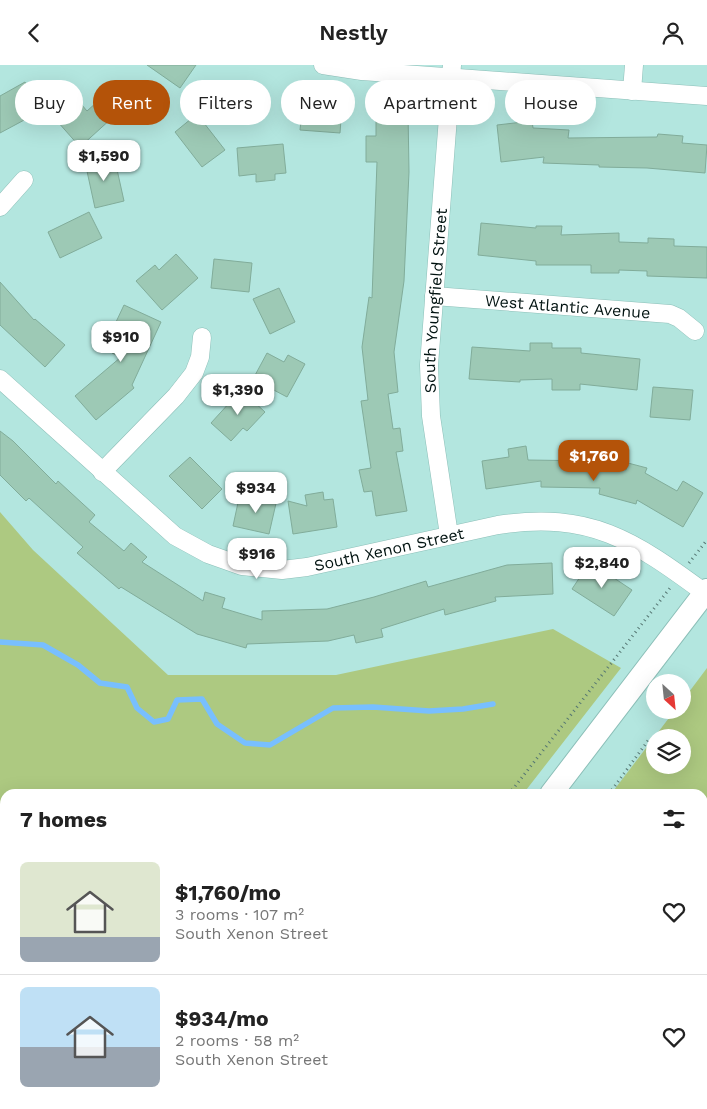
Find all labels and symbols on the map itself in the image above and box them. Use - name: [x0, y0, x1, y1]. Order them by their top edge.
- pin: $1,590: [63, 139, 145, 182]
- street label: South Youngfield Street: [419, 207, 451, 394]
- street label: West Atlantic Avenue: [484, 290, 651, 322]
- pin: $910: [91, 321, 151, 363]
- pin: $1,390: [197, 373, 279, 416]
- pin: $1,760: [553, 439, 635, 482]
- pin: $934: [226, 471, 286, 514]
- street label: South Xenon Street: [312, 523, 466, 575]
- pin: $916: [227, 537, 287, 580]
- pin: $2,840: [561, 547, 643, 589]
- north arrow: [646, 674, 691, 719]

